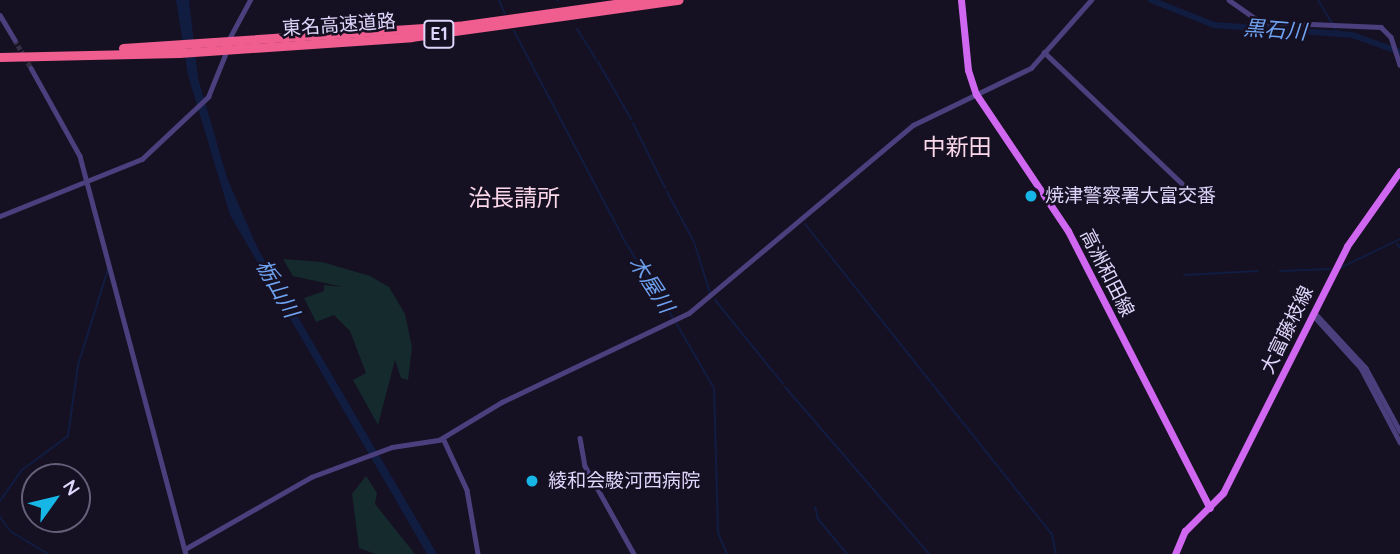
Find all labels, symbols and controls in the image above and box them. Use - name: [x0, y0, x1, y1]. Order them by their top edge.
- street label: 東名高速道路: [281, 10, 397, 40]
- water label: 黒石川: [1243, 14, 1307, 44]
- road number: E1: [423, 19, 455, 48]
- district label: 中新田: [923, 133, 991, 161]
- district label: 治長請所: [468, 184, 560, 212]
- place label: 焼津警察署大富交番: [1045, 185, 1216, 207]
- marker: 焼津警察署大富交番: [1023, 188, 1039, 204]
- street label: 高洲和田線: [1075, 226, 1139, 320]
- water label: 木屋川: [624, 251, 680, 317]
- water label: 栃山川: [251, 254, 305, 322]
- street label: 大富藤枝線: [1256, 282, 1318, 378]
- north arrow: [21, 463, 91, 533]
- place label: 綾和会駿河西病院: [548, 470, 700, 492]
- marker: 綾和会駿河西病院: [522, 471, 542, 491]
- text: N: [58, 475, 86, 500]

